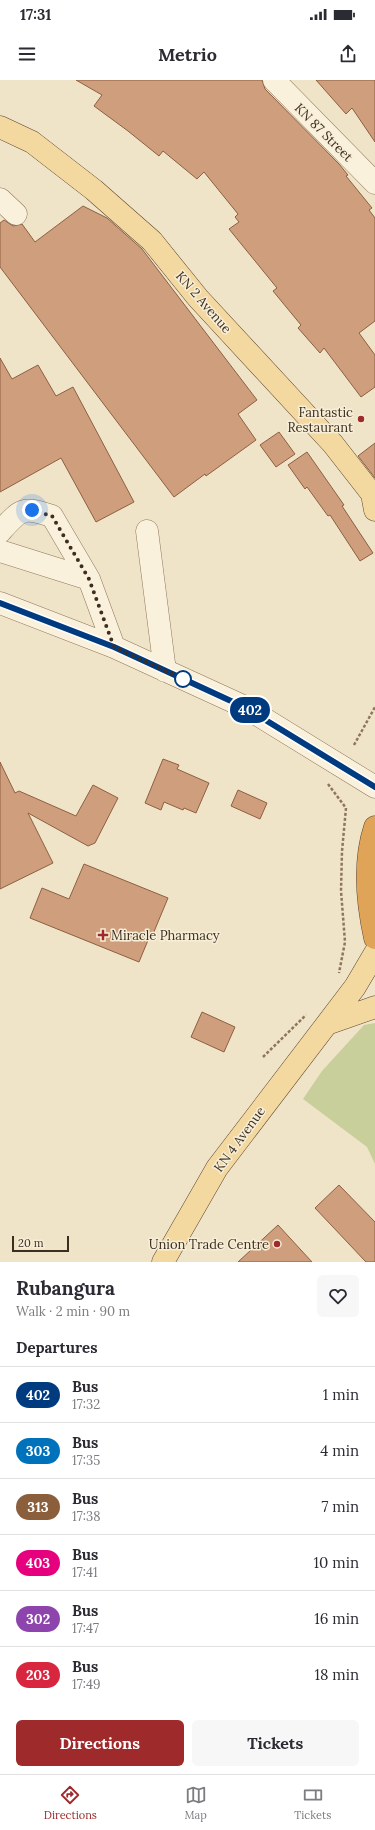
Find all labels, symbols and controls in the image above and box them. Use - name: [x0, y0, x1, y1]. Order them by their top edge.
- text: 17:31: [20, 5, 51, 24]
- icon: menu: [16, 43, 38, 65]
- text: Metrio: [158, 43, 217, 66]
- icon: share: [337, 43, 359, 65]
- street label: KN 87 Street: [291, 100, 356, 165]
- street label: KN 2 Avenue: [172, 268, 235, 337]
- place label: Fantastic Restaurant: [287, 404, 353, 436]
- marker: Fantastic Restaurant: [356, 414, 366, 424]
- your location: [22, 500, 42, 520]
- unlabelled marker: [174, 670, 192, 688]
- line badge: 402: [227, 697, 273, 723]
- text: 402: [238, 701, 262, 719]
- place label: Miracle Pharmacy: [111, 927, 220, 944]
- marker: Miracle Pharmacy: [98, 930, 108, 940]
- street label: KN 4 Avenue: [210, 1103, 269, 1175]
- scale bar: [12, 1234, 69, 1253]
- text: 20 m: [18, 1236, 43, 1250]
- place label: Union Trade Centre: [149, 1236, 269, 1253]
- marker: Union Trade Centre: [272, 1239, 282, 1249]
- button: heart: [317, 1275, 359, 1317]
- text: Rubangura: [16, 1276, 115, 1300]
- text: Walk · 2 min · 90 m: [16, 1303, 130, 1320]
- text: Departures: [16, 1338, 97, 1357]
- text: Bus: [72, 1377, 98, 1396]
- text: 1 min: [323, 1385, 359, 1404]
- text: 402: [26, 1386, 50, 1404]
- text: 17:32: [72, 1396, 100, 1413]
- text: Bus: [72, 1433, 98, 1452]
- text: 4 min: [320, 1441, 359, 1460]
- text: 303: [26, 1442, 50, 1460]
- text: 17:35: [72, 1452, 100, 1469]
- text: Bus: [72, 1489, 98, 1508]
- text: 7 min: [321, 1497, 359, 1516]
- text: 313: [27, 1498, 49, 1516]
- text: 17:38: [72, 1508, 101, 1525]
- text: Bus: [72, 1545, 98, 1564]
- text: 10 min: [314, 1553, 359, 1572]
- text: 403: [26, 1554, 50, 1572]
- text: 17:41: [72, 1564, 98, 1581]
- text: Bus: [72, 1601, 98, 1620]
- text: 16 min: [314, 1609, 359, 1628]
- text: 302: [26, 1610, 50, 1628]
- text: 17:47: [72, 1620, 99, 1637]
- text: Bus: [72, 1657, 98, 1676]
- text: 18 min: [314, 1665, 359, 1684]
- text: 203: [26, 1666, 50, 1684]
- text: 17:49: [72, 1676, 101, 1693]
- button: Directions: [16, 1720, 184, 1766]
- button: Tickets: [192, 1720, 359, 1766]
- tab: Directions: [44, 1784, 97, 1822]
- tab: Map: [184, 1784, 207, 1822]
- tab: Tickets: [294, 1784, 331, 1822]

